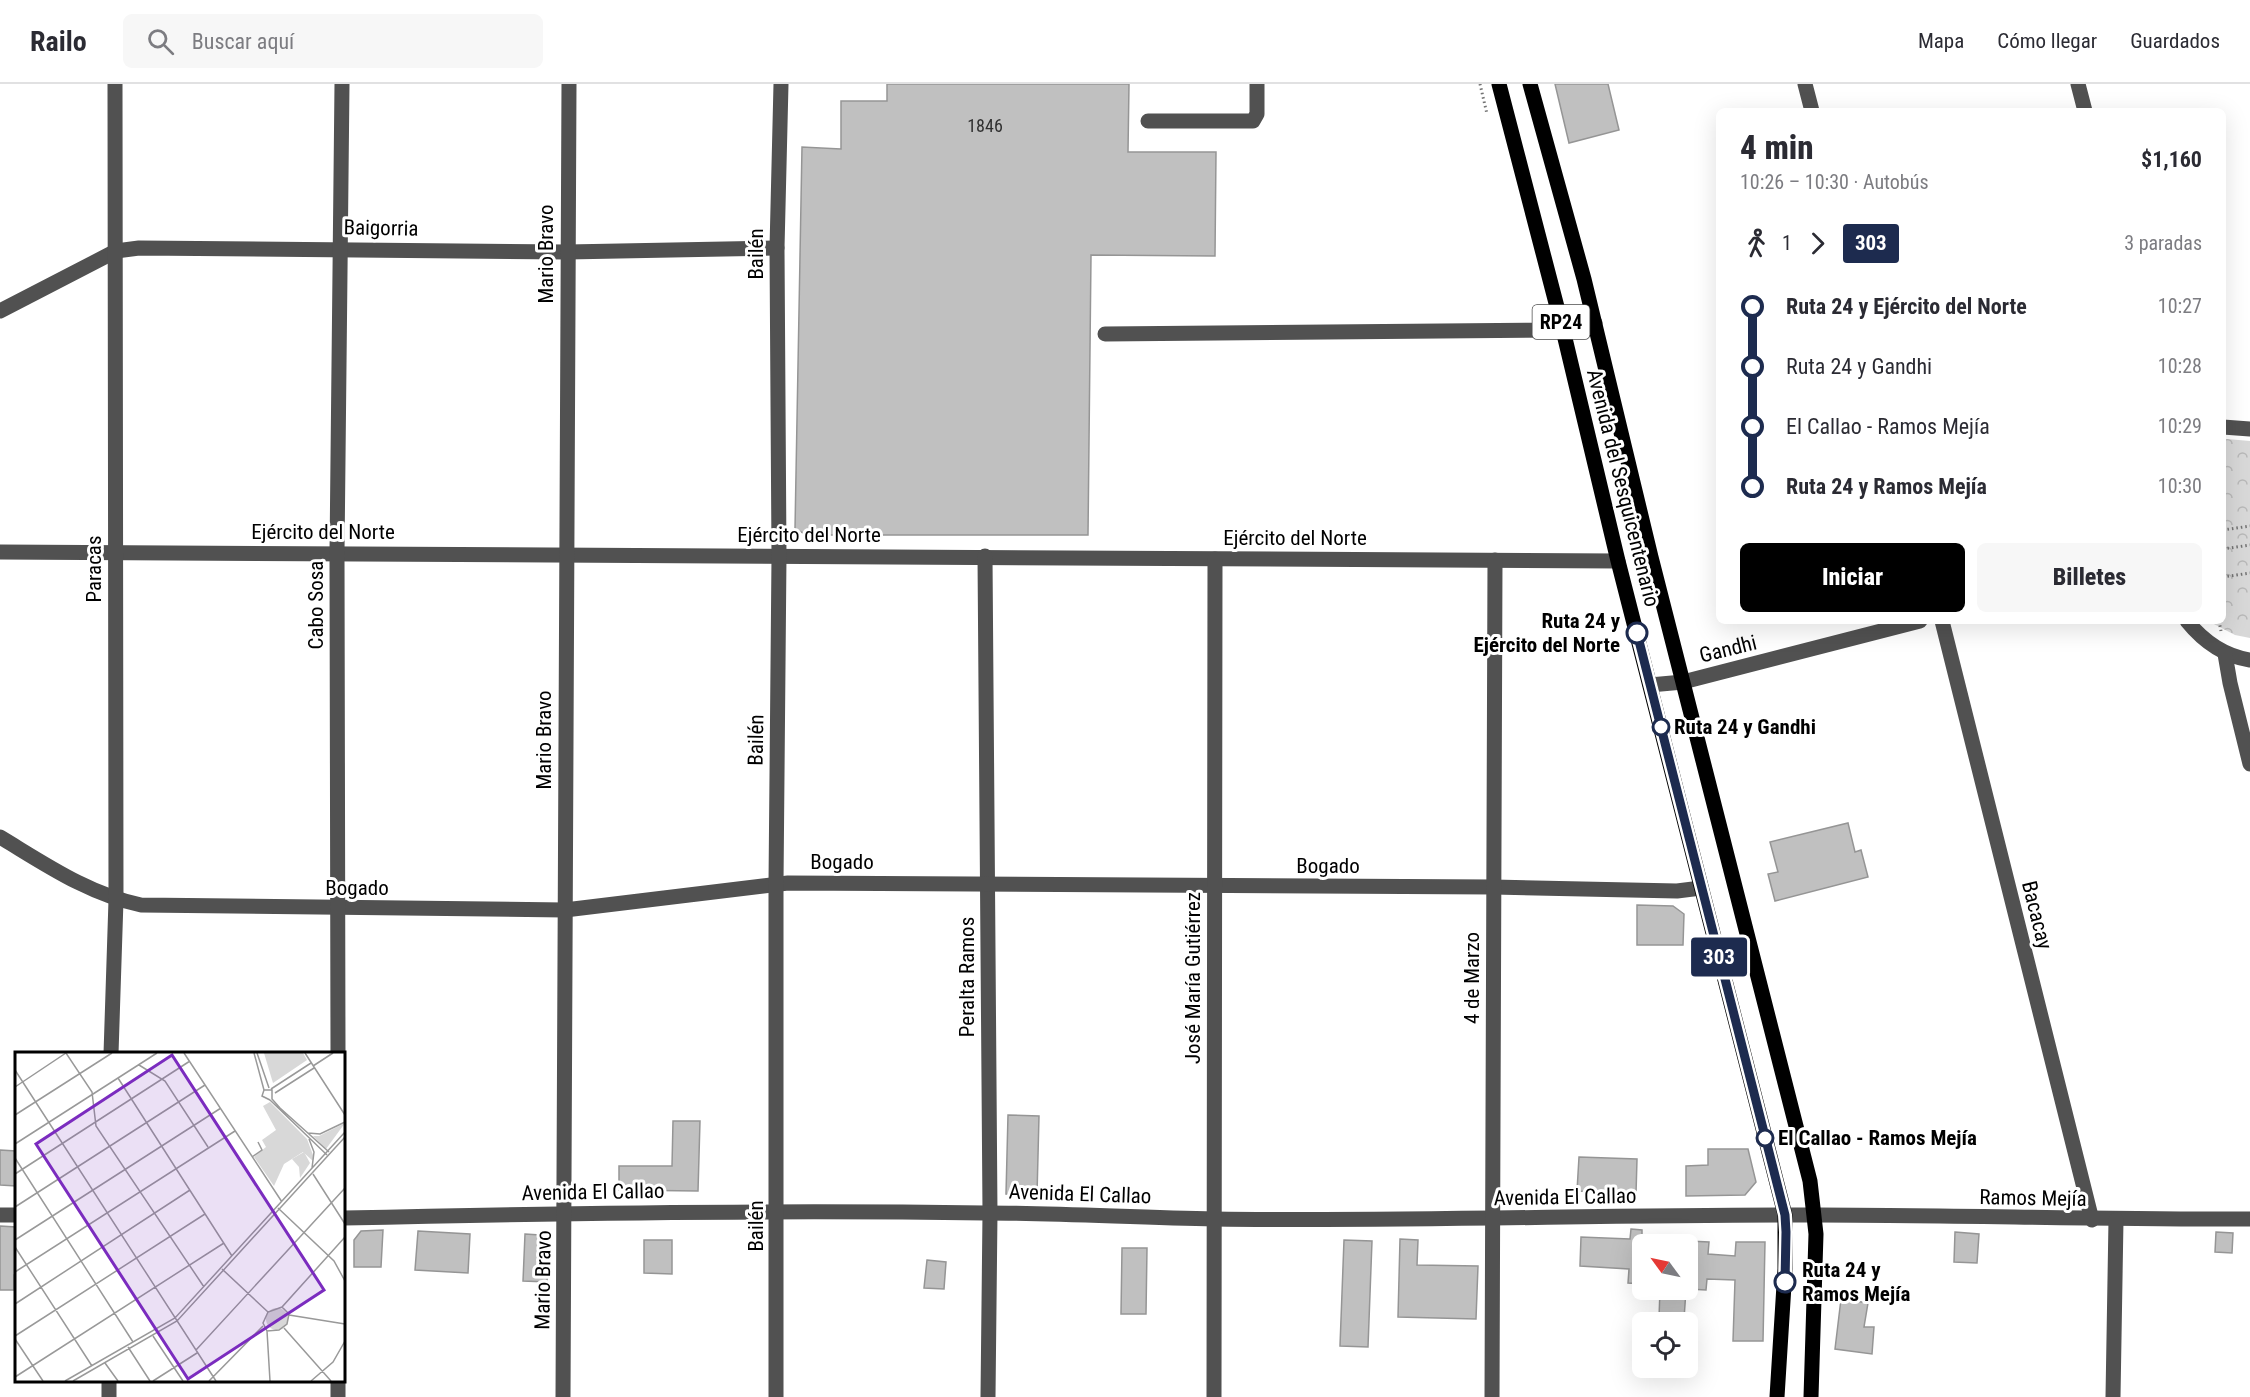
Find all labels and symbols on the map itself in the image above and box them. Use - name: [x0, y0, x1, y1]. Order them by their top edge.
- house number: 1846: [967, 115, 1003, 136]
- street label: Mario Bravo: [534, 204, 558, 304]
- street label: Baigorria: [343, 215, 419, 241]
- street label: Bailén: [744, 228, 768, 280]
- road number: RP24: [1532, 305, 1590, 339]
- street label: Avenida del Sesquicentenario: [1582, 367, 1664, 609]
- street label: Ejército del Norte: [251, 520, 395, 544]
- street label: Ejército del Norte: [737, 523, 881, 547]
- street label: Ejército del Norte: [1223, 526, 1367, 550]
- street label: Paracas: [82, 536, 106, 602]
- street label: Cabo Sosa: [304, 561, 328, 649]
- place label: Ruta 24 y Ejército del Norte: [1474, 609, 1621, 657]
- marker: Ruta 24 y Ejército del Norte: [1626, 622, 1648, 644]
- street label: Gandhi: [1697, 630, 1759, 668]
- street label: Mario Bravo: [532, 690, 556, 790]
- street label: Bailén: [744, 714, 768, 766]
- place label: Ruta 24 y Gandhi: [1674, 715, 1816, 739]
- marker: Ruta 24 y Gandhi: [1652, 718, 1670, 736]
- street label: Bogado: [810, 850, 874, 874]
- street label: Bogado: [1296, 854, 1360, 878]
- street label: Bogado: [325, 876, 389, 900]
- street label: Bacacay: [2017, 878, 2057, 952]
- street label: José María Gutiérrez: [1181, 892, 1205, 1064]
- street label: Peralta Ramos: [955, 917, 979, 1037]
- street label: 4 de Marzo: [1460, 932, 1484, 1024]
- line badge: 303: [1684, 938, 1754, 976]
- inset map: [15, 1052, 345, 1382]
- place label: El Callao - Ramos Mejía: [1778, 1126, 1977, 1150]
- marker: El Callao - Ramos Mejía: [1756, 1129, 1774, 1147]
- street label: Avenida El Callao: [521, 1179, 665, 1205]
- street label: Avenida El Callao: [1008, 1180, 1152, 1208]
- street label: Avenida El Callao: [1493, 1184, 1637, 1210]
- street label: Ramos Mejía: [1979, 1185, 2087, 1211]
- street label: Bailén: [744, 1200, 768, 1252]
- street label: Mario Bravo: [530, 1230, 556, 1330]
- north arrow: [1632, 1234, 1698, 1300]
- place label: Ruta 24 y Ramos Mejía: [1802, 1258, 1911, 1306]
- marker: Ruta 24 y Ramos Mejía: [1774, 1271, 1796, 1293]

